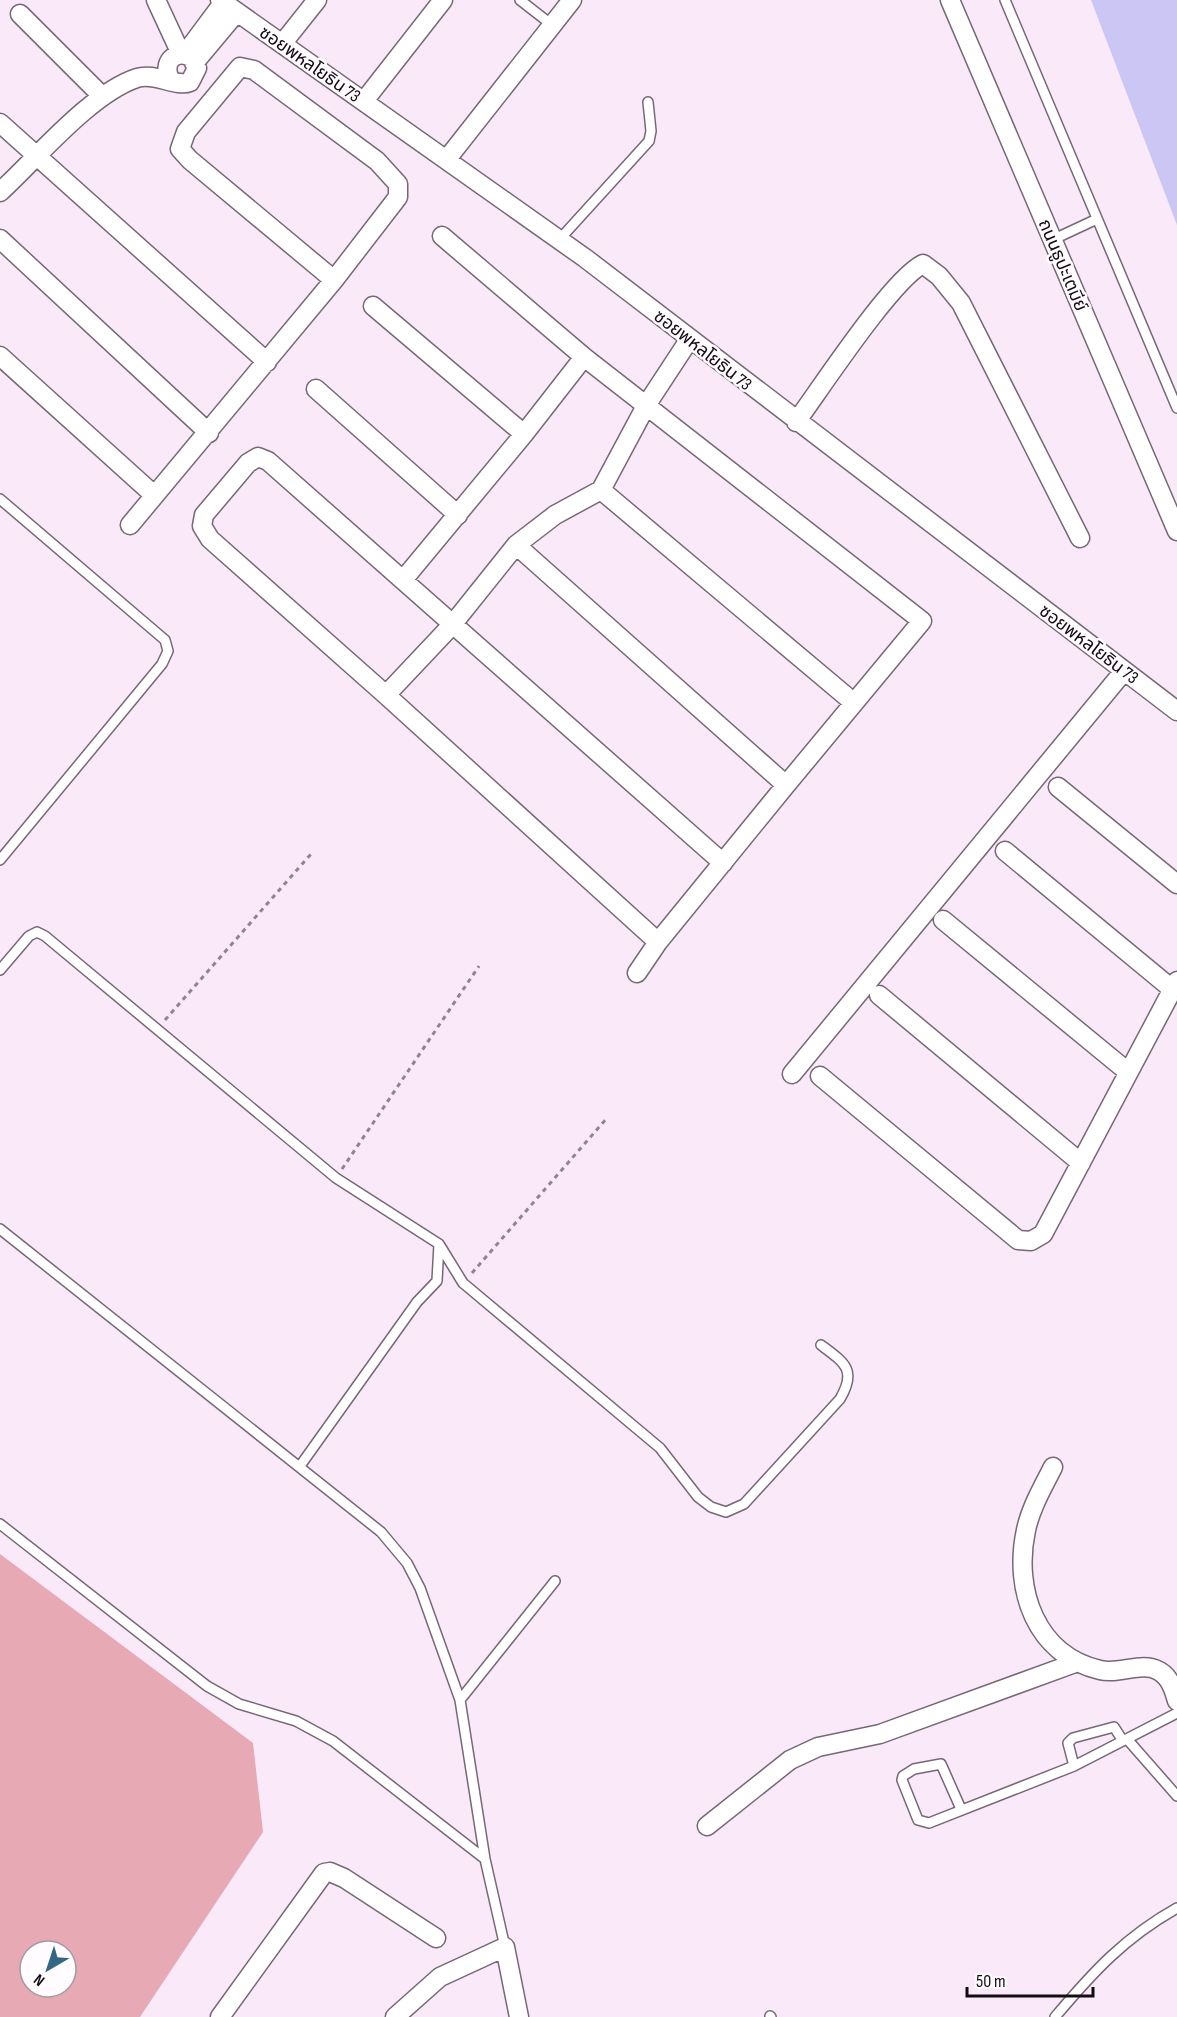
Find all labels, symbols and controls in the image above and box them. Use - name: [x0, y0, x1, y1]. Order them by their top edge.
- street label: ซอยพหลโยธิน 73: [255, 22, 364, 107]
- street label: ถนนธูปะเตมีย์: [1033, 216, 1091, 315]
- street label: ซอยพหลโยธิน 73: [650, 306, 756, 395]
- street label: ซอยพหลโยธิน 73: [1035, 600, 1142, 688]
- north arrow: [18, 1939, 78, 1999]
- scale bar: [967, 1960, 1093, 1998]
- text: N: [30, 1969, 49, 1990]
- text: 50 m: [976, 1971, 1006, 1992]

